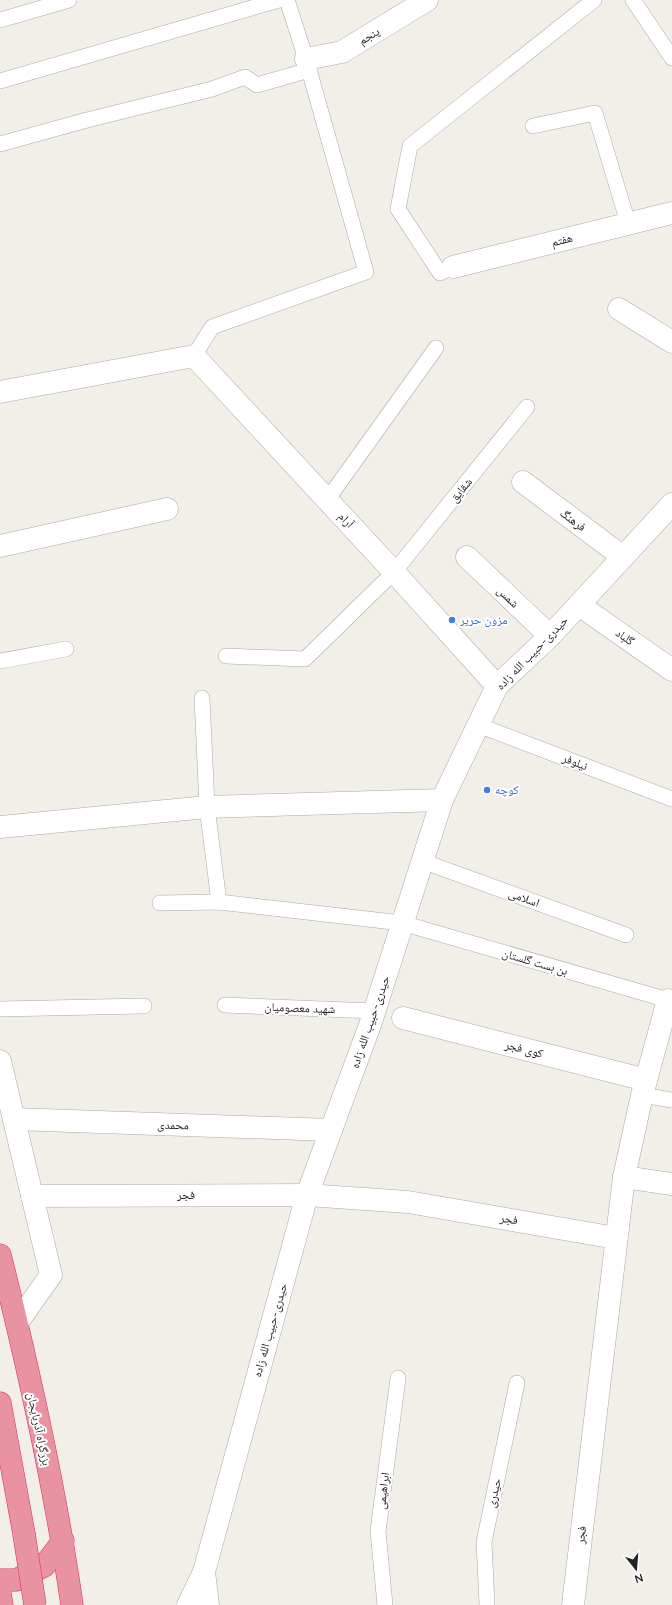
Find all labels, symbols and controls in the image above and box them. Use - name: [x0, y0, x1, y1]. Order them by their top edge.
- street label: پنجم: [355, 23, 383, 49]
- street label: هفتم: [550, 230, 574, 250]
- street label: شقایق: [446, 474, 476, 506]
- street label: فرهنگ: [557, 505, 589, 535]
- street label: آرام: [335, 509, 358, 532]
- street label: شمس: [493, 583, 523, 612]
- place label: مزون حریر: [459, 612, 508, 628]
- street label: حیدری-حبیب الله زاده: [492, 612, 572, 694]
- marker: مزون حریر: [447, 615, 457, 625]
- street label: گلباد: [612, 625, 638, 649]
- street label: نیلوفر: [559, 750, 590, 774]
- place label: کوچه: [495, 782, 519, 798]
- marker: کوچه: [482, 785, 492, 795]
- street label: اسلامی: [506, 885, 542, 911]
- street label: بن بست گلستان: [500, 945, 570, 979]
- street label: حیدری-حبیب الله زاده: [347, 973, 394, 1071]
- street label: شهید معصومیان: [264, 999, 336, 1017]
- street label: کوی فجر: [502, 1036, 545, 1061]
- street label: محمدی: [157, 1116, 189, 1134]
- street label: فجر: [176, 1187, 195, 1203]
- street label: فجر: [498, 1209, 519, 1228]
- street label: حیدری-حبیب الله زاده: [249, 1281, 291, 1379]
- street label: بزرگراه آذربایجان: [23, 1391, 55, 1467]
- street label: ابراهیمی: [373, 1471, 393, 1511]
- street label: حیدری: [483, 1476, 505, 1509]
- street label: فجر: [572, 1525, 590, 1546]
- north arrow: [616, 1549, 656, 1589]
- text: N: [633, 1570, 645, 1586]

